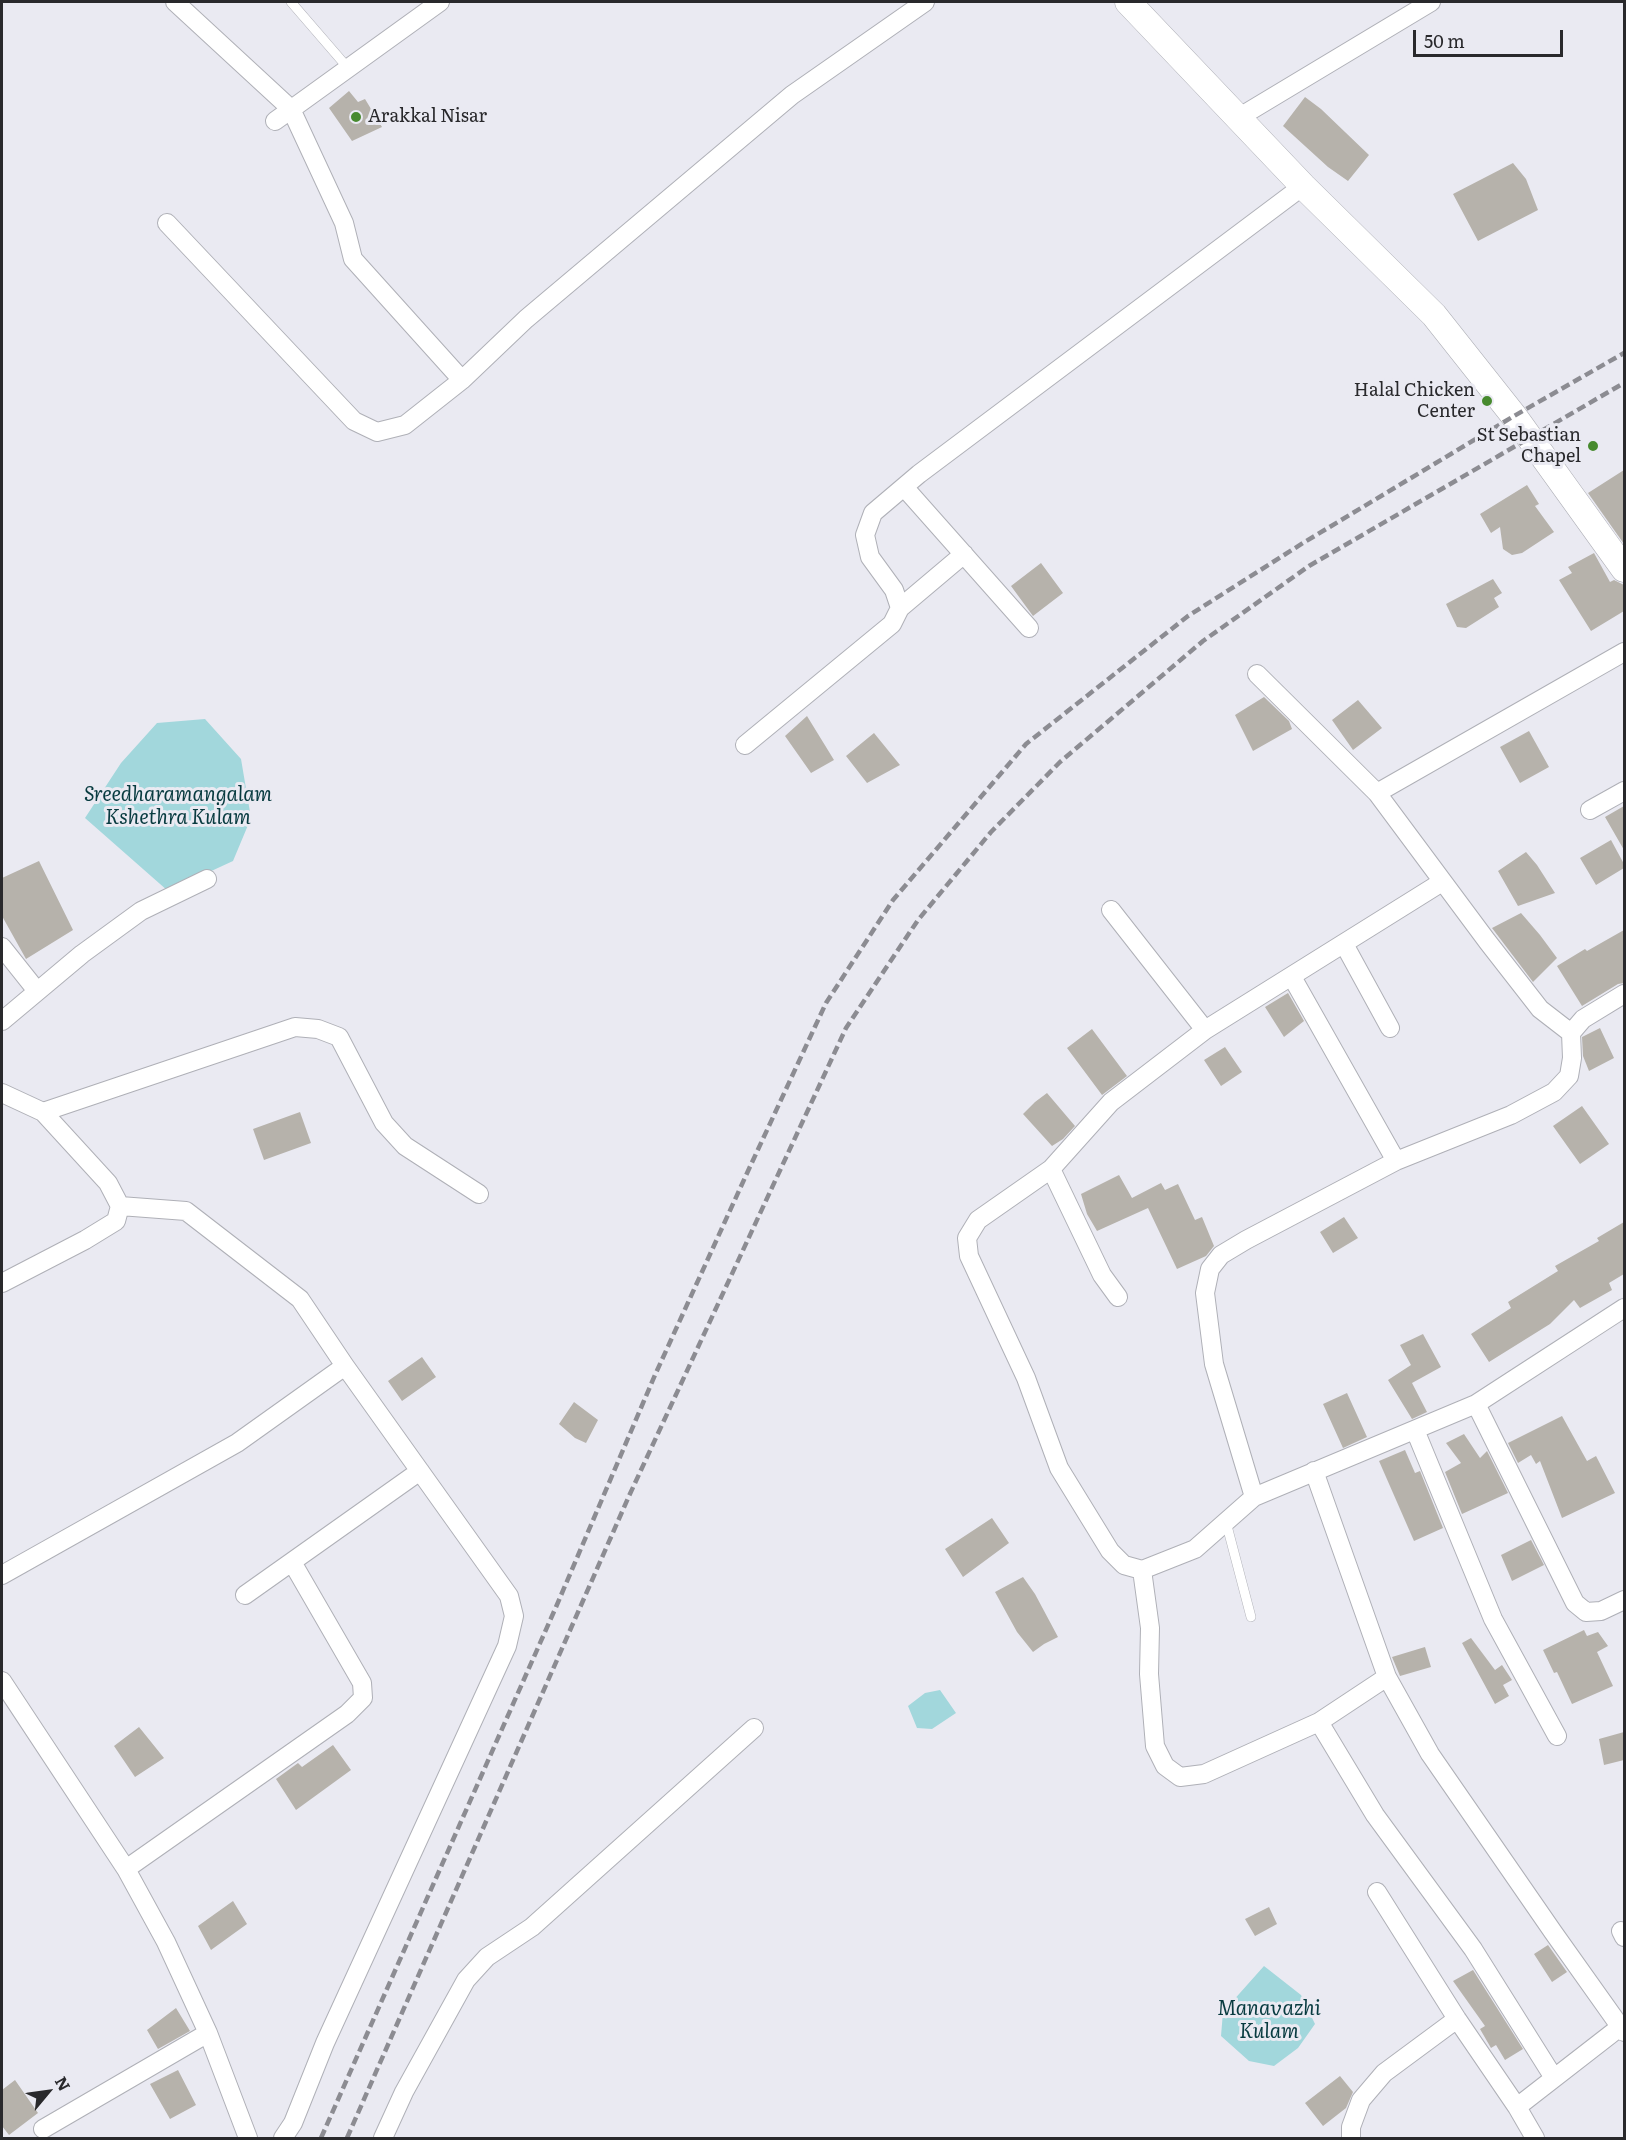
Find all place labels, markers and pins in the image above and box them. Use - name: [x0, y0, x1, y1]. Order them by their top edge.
- place label: Arakkal Nisar: [368, 106, 487, 128]
- marker: Arakkal Nisar: [349, 110, 363, 124]
- place label: Halal Chicken Center: [1354, 380, 1475, 422]
- marker: Halal Chicken Center: [1480, 394, 1494, 408]
- place label: St Sebastian Chapel: [1477, 425, 1581, 468]
- marker: St Sebastian Chapel: [1586, 439, 1600, 453]

